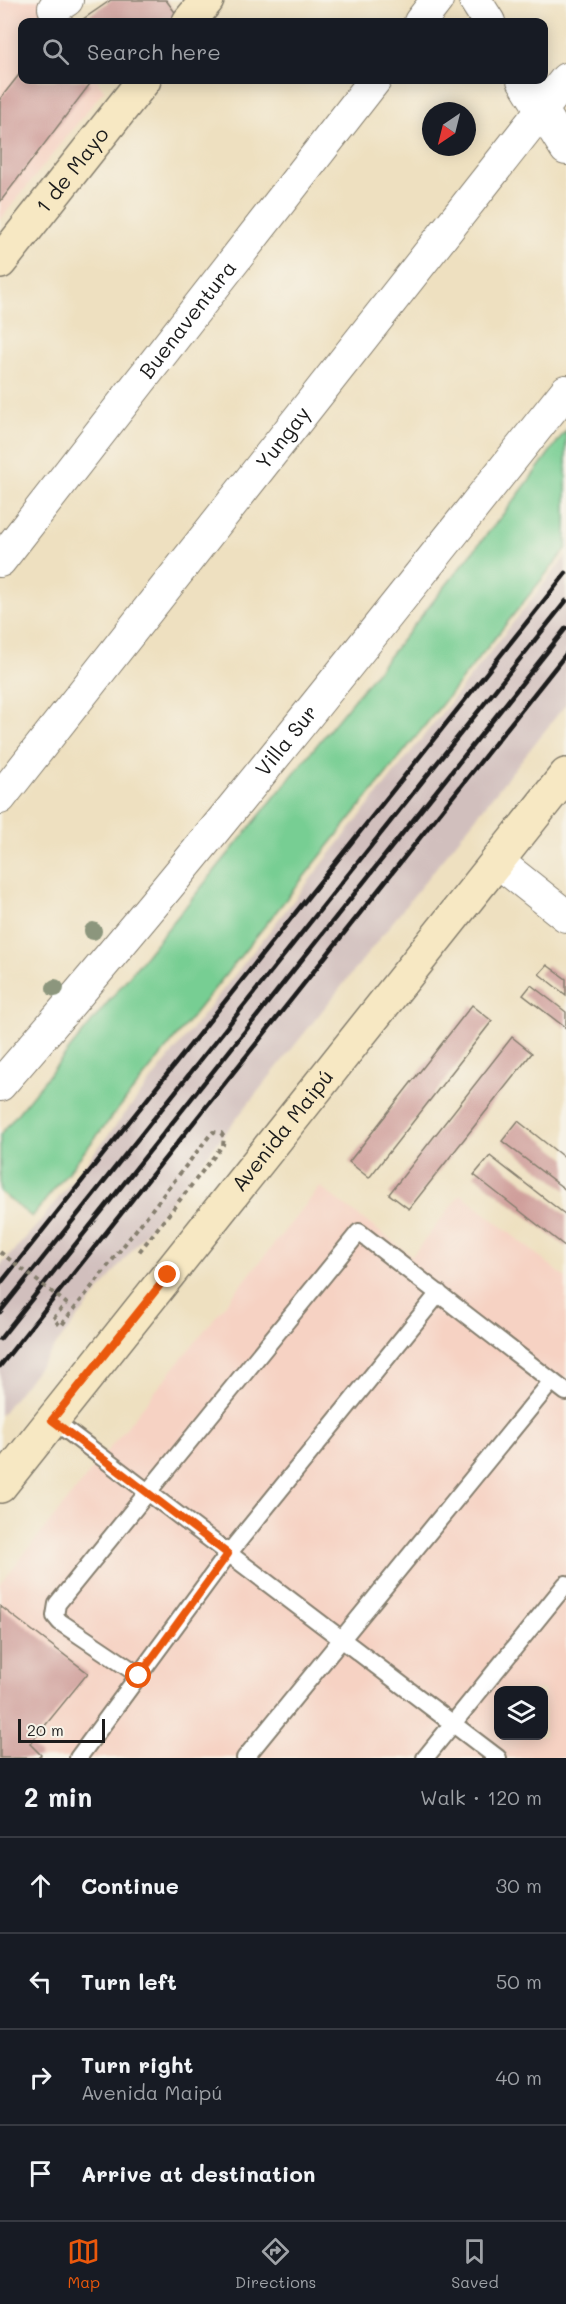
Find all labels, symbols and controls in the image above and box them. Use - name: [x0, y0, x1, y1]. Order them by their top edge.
- search box: [18, 18, 548, 84]
- icon: search: [39, 35, 72, 68]
- text: Search here: [87, 37, 221, 66]
- north arrow: [422, 102, 476, 156]
- street label: 1 de Mayo: [29, 121, 114, 218]
- street label: Buenaventura: [133, 254, 241, 383]
- street label: Yungay: [249, 400, 315, 474]
- street label: Villa Sur: [249, 699, 323, 781]
- street label: Avenida Maipú: [225, 1063, 338, 1196]
- route end: [154, 1261, 180, 1287]
- route start: [125, 1662, 151, 1688]
- map controls: [494, 1686, 548, 1740]
- button: layers: [494, 1686, 548, 1740]
- scale bar: [18, 1716, 105, 1744]
- text: 20 m: [27, 1719, 64, 1740]
- text: 2 min: [24, 1780, 92, 1814]
- text: Walk · 120 m: [420, 1784, 542, 1810]
- icon: ahead: [24, 1869, 57, 1902]
- text: Continue: [81, 1871, 179, 1900]
- text: 30 m: [496, 1872, 542, 1898]
- icon: left: [24, 1965, 57, 1998]
- text: Turn left: [81, 1967, 177, 1996]
- text: 50 m: [496, 1968, 542, 1994]
- text: Turn right: [81, 2050, 193, 2079]
- icon: right: [24, 2061, 57, 2094]
- text: 40 m: [496, 2064, 542, 2090]
- text: Avenida Maipú: [81, 2079, 222, 2105]
- icon: arrive: [24, 2157, 57, 2190]
- text: Arrive at destination: [81, 2159, 316, 2188]
- tab: Map: [67, 2235, 100, 2292]
- tab: Directions: [235, 2235, 316, 2292]
- tab: Saved: [451, 2235, 499, 2292]

